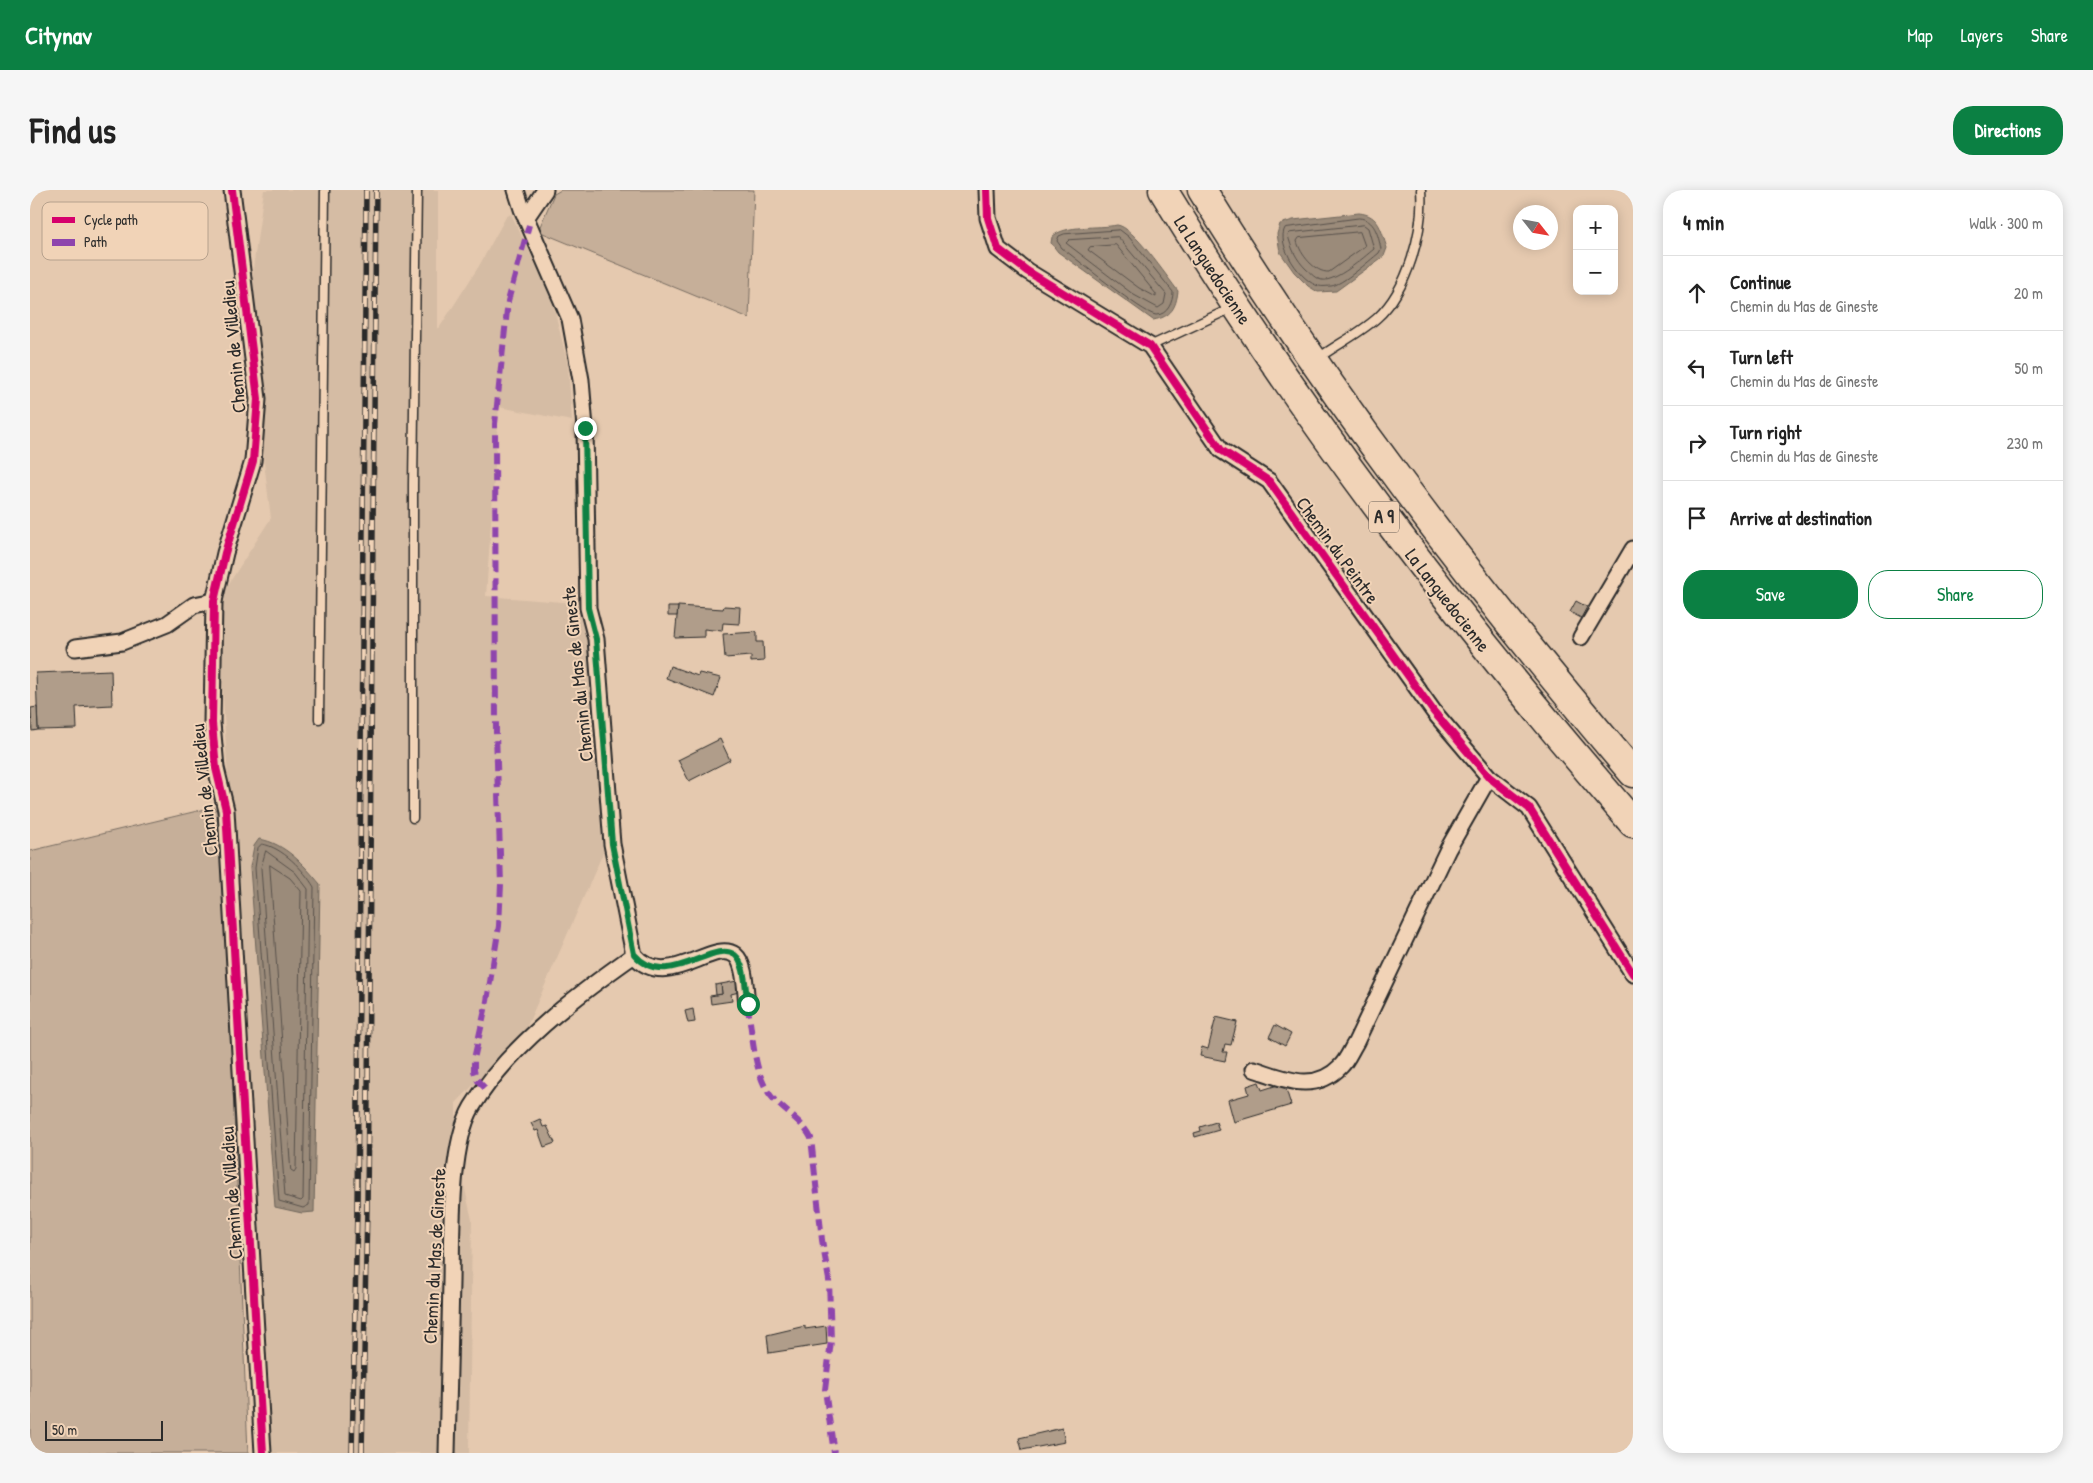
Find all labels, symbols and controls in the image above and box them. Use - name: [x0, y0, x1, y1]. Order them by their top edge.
- text: Citynav: [25, 19, 92, 51]
- text: Map: [1907, 23, 1933, 48]
- text: Layers: [1961, 23, 2003, 48]
- text: Share: [2031, 23, 2068, 48]
- button: Directions: [1953, 106, 2063, 155]
- text: Find us: [30, 107, 116, 154]
- legend: [42, 202, 208, 260]
- north arrow: [1513, 205, 1558, 250]
- map controls: [1573, 205, 1618, 295]
- button: +: [1573, 205, 1618, 250]
- text: 4 min: [1683, 208, 1724, 237]
- text: Cycle path: [84, 210, 138, 230]
- street label: La Languedocienne: [1168, 211, 1258, 330]
- text: Walk · 300 m: [1969, 212, 2043, 234]
- text: Path: [84, 232, 107, 251]
- button: −: [1573, 250, 1618, 295]
- text: Continue: [1730, 269, 1791, 295]
- street label: Chemin de Villedieu: [214, 279, 252, 414]
- icon: ahead: [1683, 279, 1711, 307]
- text: 20 m: [2014, 282, 2043, 304]
- text: Chemin du Mas de Gineste: [1730, 295, 1878, 317]
- text: Turn left: [1730, 344, 1793, 370]
- icon: left: [1683, 354, 1711, 382]
- text: 50 m: [2015, 357, 2043, 379]
- text: Chemin du Mas de Gineste: [1730, 370, 1878, 392]
- route end: [574, 417, 597, 440]
- text: Turn right: [1730, 419, 1801, 445]
- icon: right: [1683, 429, 1711, 457]
- text: 230 m: [2007, 432, 2043, 454]
- text: Chemin du Mas de Gineste: [1730, 445, 1878, 467]
- street label: Chemin du Peintre: [1290, 491, 1386, 609]
- road number: A 9: [1369, 502, 1399, 532]
- icon: arrive: [1683, 504, 1711, 532]
- text: Arrive at destination: [1730, 505, 1872, 531]
- street label: La Languedocienne: [1399, 543, 1497, 657]
- button: Save: [1683, 570, 1858, 619]
- button: Share: [1868, 570, 2043, 619]
- street label: Chemin du Mas de Gineste: [555, 585, 599, 763]
- street label: Chemin de Villedieu: [184, 722, 224, 857]
- route start: [737, 993, 760, 1016]
- street label: Chemin de Villedieu: [213, 1125, 249, 1260]
- street label: Chemin du Mas de Gineste: [416, 1167, 452, 1345]
- scale bar: [45, 1418, 162, 1441]
- text: 50 m: [52, 1420, 77, 1439]

